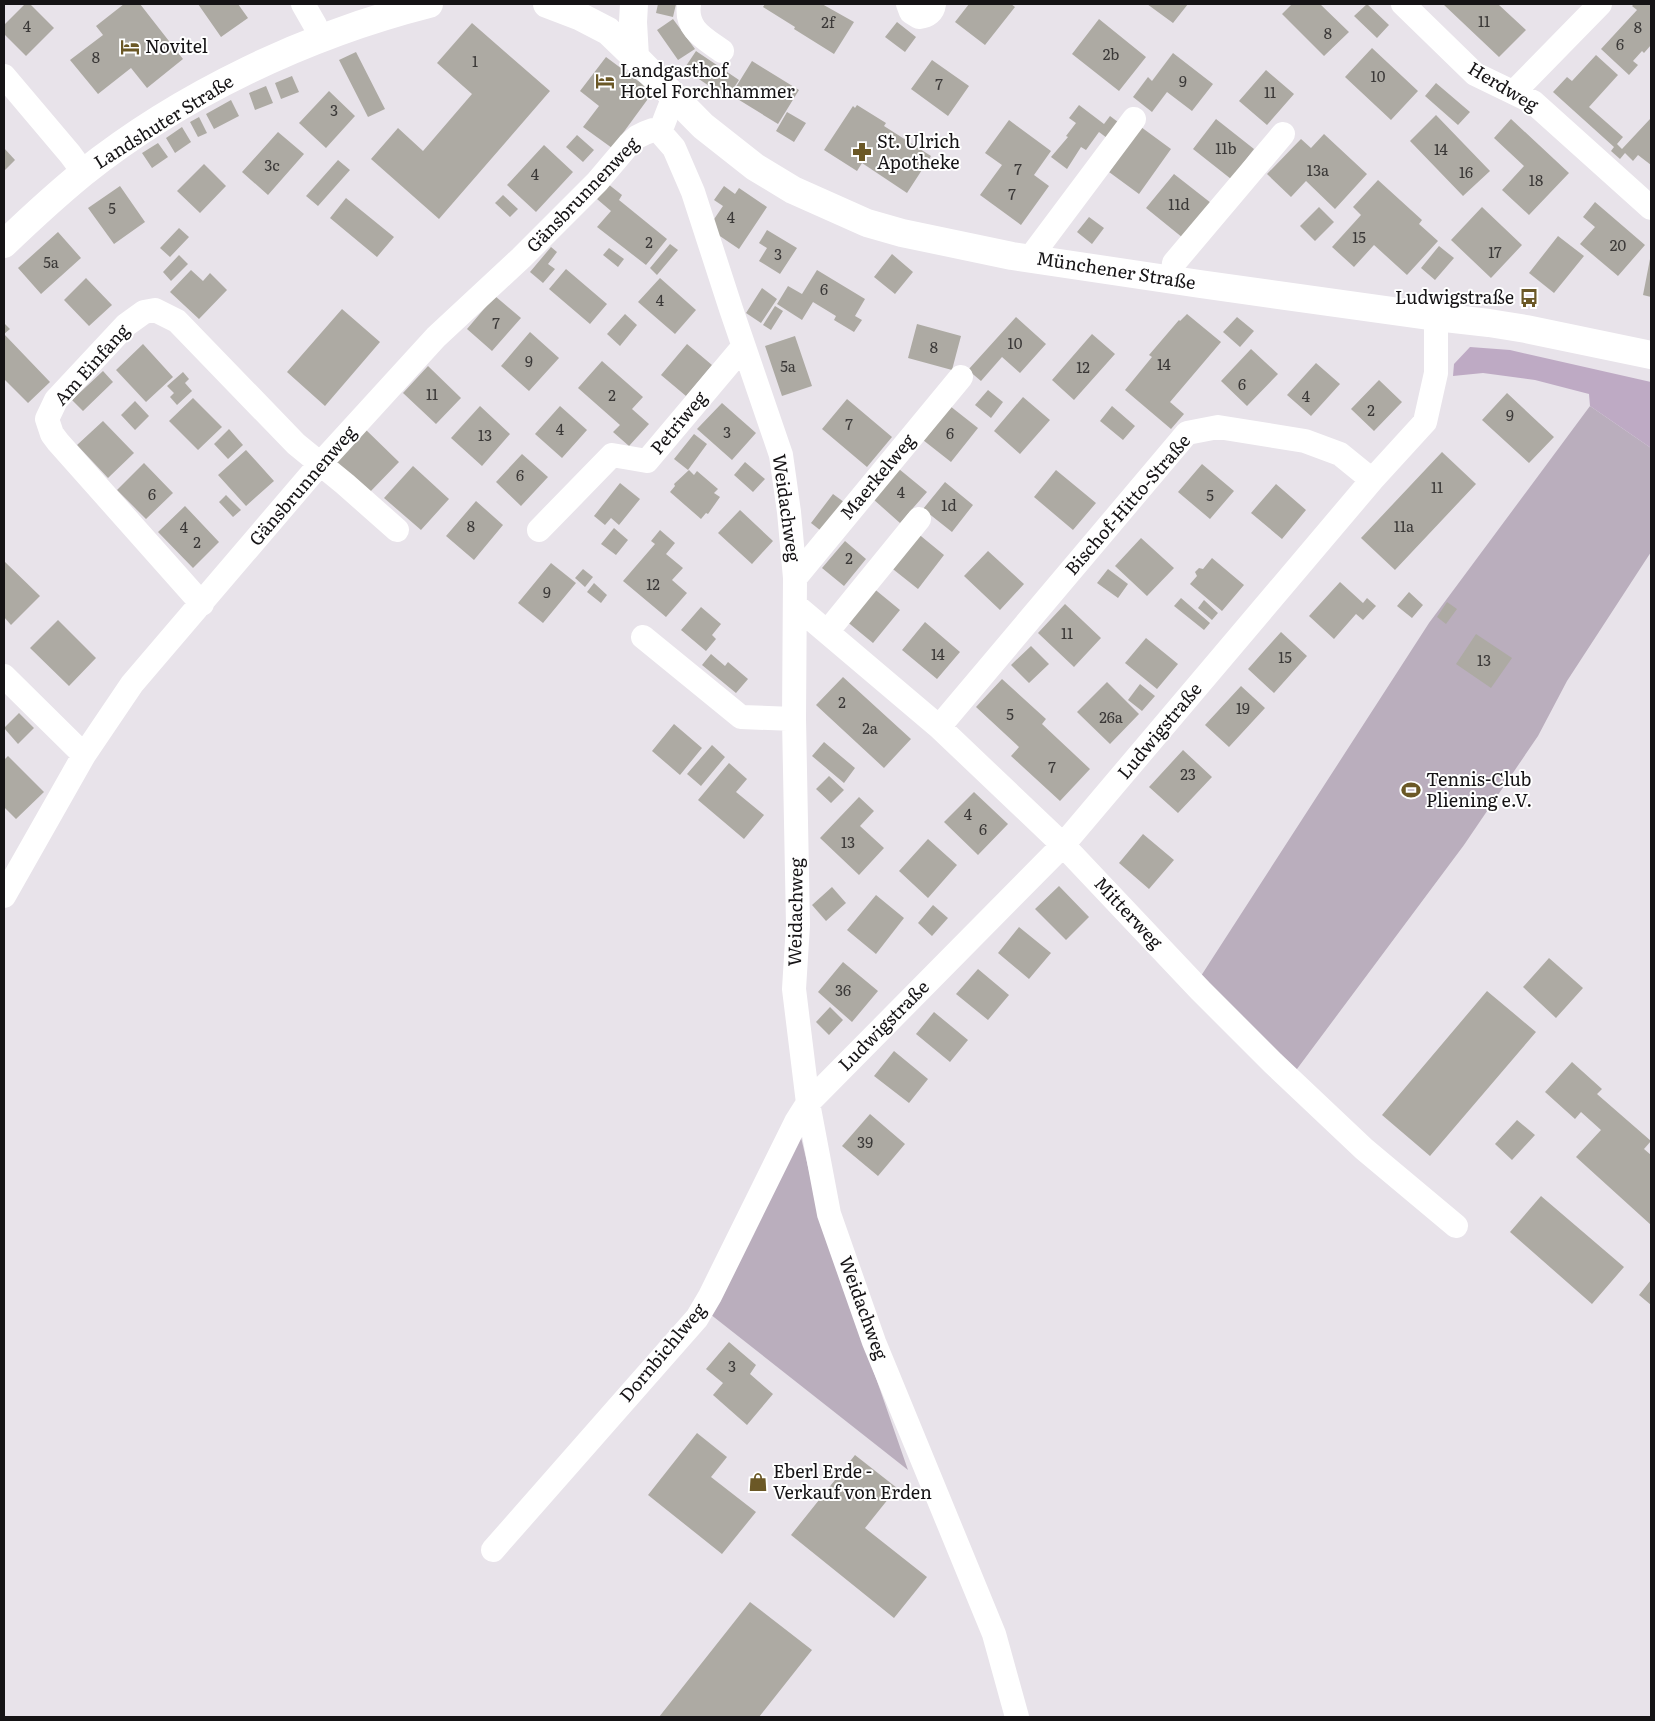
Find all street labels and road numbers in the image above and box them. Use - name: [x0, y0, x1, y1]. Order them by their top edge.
- street label: Herdweg: [1463, 54, 1545, 118]
- street label: Landshuter Straße: [88, 67, 238, 175]
- street label: Gänsbrunnenweg: [519, 129, 645, 258]
- street label: Münchener Straße: [1035, 244, 1198, 295]
- street label: Am Einfang: [47, 317, 136, 411]
- street label: Petriweg: [643, 384, 713, 460]
- street label: Gänsbrunnenweg: [242, 418, 362, 551]
- street label: Maerkelweg: [833, 426, 921, 525]
- street label: Bischof-Hitto-Straße: [1058, 428, 1196, 580]
- street label: Weidachweg: [767, 452, 809, 564]
- street label: Ludwigstraße: [1110, 676, 1207, 784]
- street label: Weidachweg: [780, 856, 809, 967]
- street label: Mitterweg: [1089, 870, 1170, 955]
- street label: Ludwigstraße: [831, 973, 935, 1077]
- street label: Weidachweg: [833, 1252, 896, 1364]
- street label: Dornbichlweg: [612, 1296, 712, 1407]

